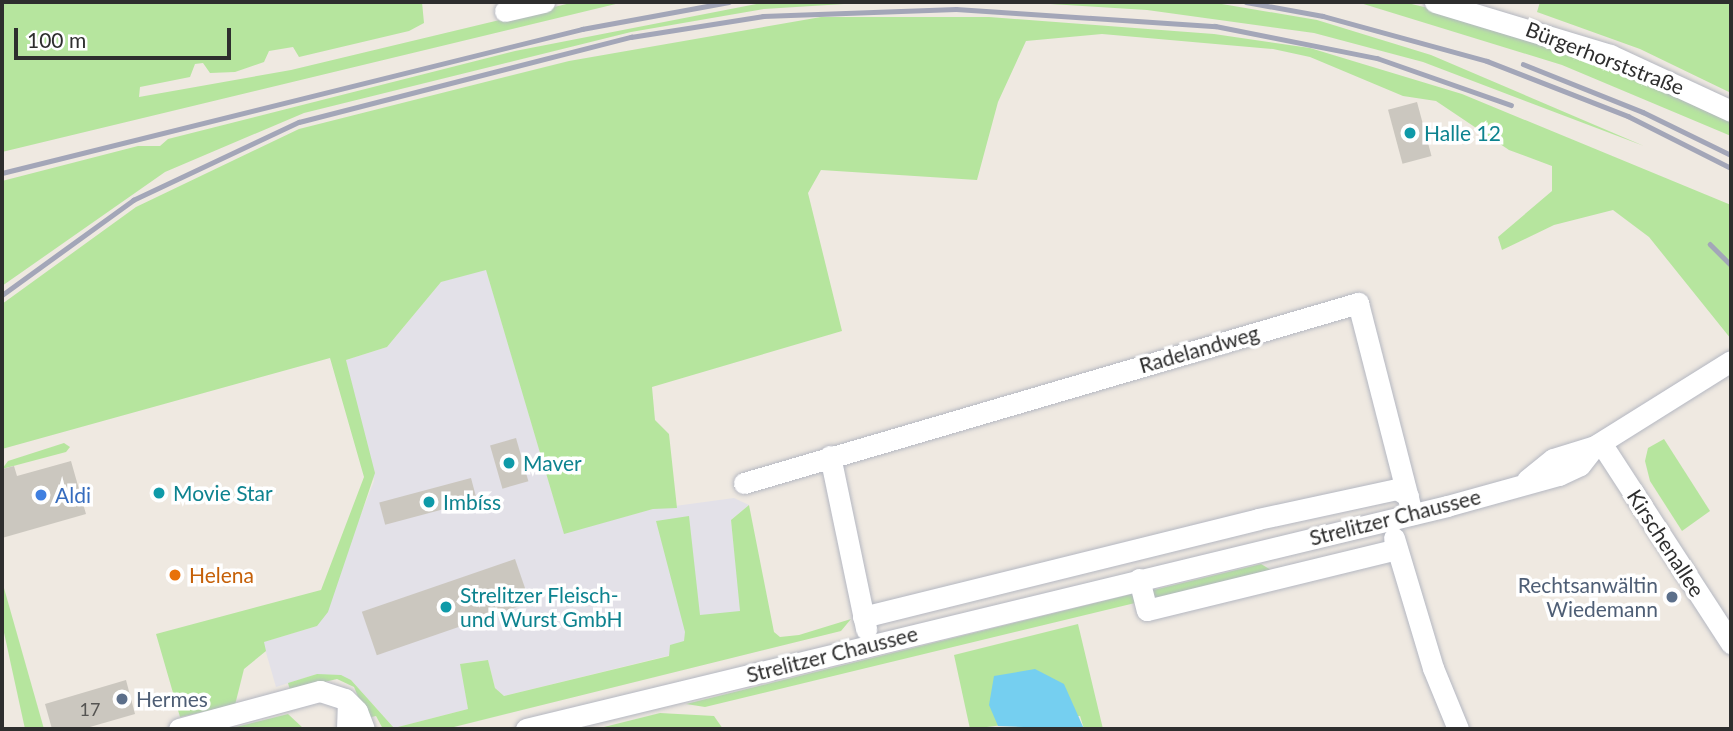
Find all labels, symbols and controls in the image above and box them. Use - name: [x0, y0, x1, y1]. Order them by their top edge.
- scale bar: [18, 14, 234, 58]
- street label: Bürgerhorststraße: [1522, 16, 1688, 100]
- text: 100 m: [27, 27, 86, 52]
- place label: Halle 12: [1424, 120, 1501, 146]
- marker: Halle 12: [1402, 125, 1418, 141]
- street label: Radelandweg: [1136, 320, 1262, 378]
- place label: Maver: [523, 450, 582, 476]
- marker: Maver: [501, 455, 517, 471]
- place label: Movie Star: [173, 480, 273, 506]
- place label: Aldi: [55, 482, 91, 508]
- street label: Strelitzer Chaussee: [1307, 483, 1483, 551]
- marker: Movie Star: [151, 485, 167, 501]
- street label: Kirschenallee: [1622, 485, 1710, 601]
- marker: Aldi: [33, 487, 49, 503]
- place label: Imbíss: [443, 489, 501, 515]
- marker: Imbíss: [421, 494, 437, 510]
- place label: Helena: [189, 562, 254, 588]
- marker: Helena: [167, 567, 183, 583]
- place label: Rechtsanwältin Wiedemann: [1518, 572, 1658, 622]
- place label: Strelitzer Fleisch- und Wurst GmbH: [460, 582, 623, 632]
- marker: Rechtsanwältin Wiedemann: [1664, 589, 1680, 605]
- marker: Strelitzer Fleisch- und Wurst GmbH: [438, 599, 454, 615]
- street label: Strelitzer Chaussee: [744, 620, 920, 688]
- place label: Hermes: [136, 686, 208, 712]
- marker: Hermes: [114, 691, 130, 707]
- house number: 17: [80, 698, 100, 720]

